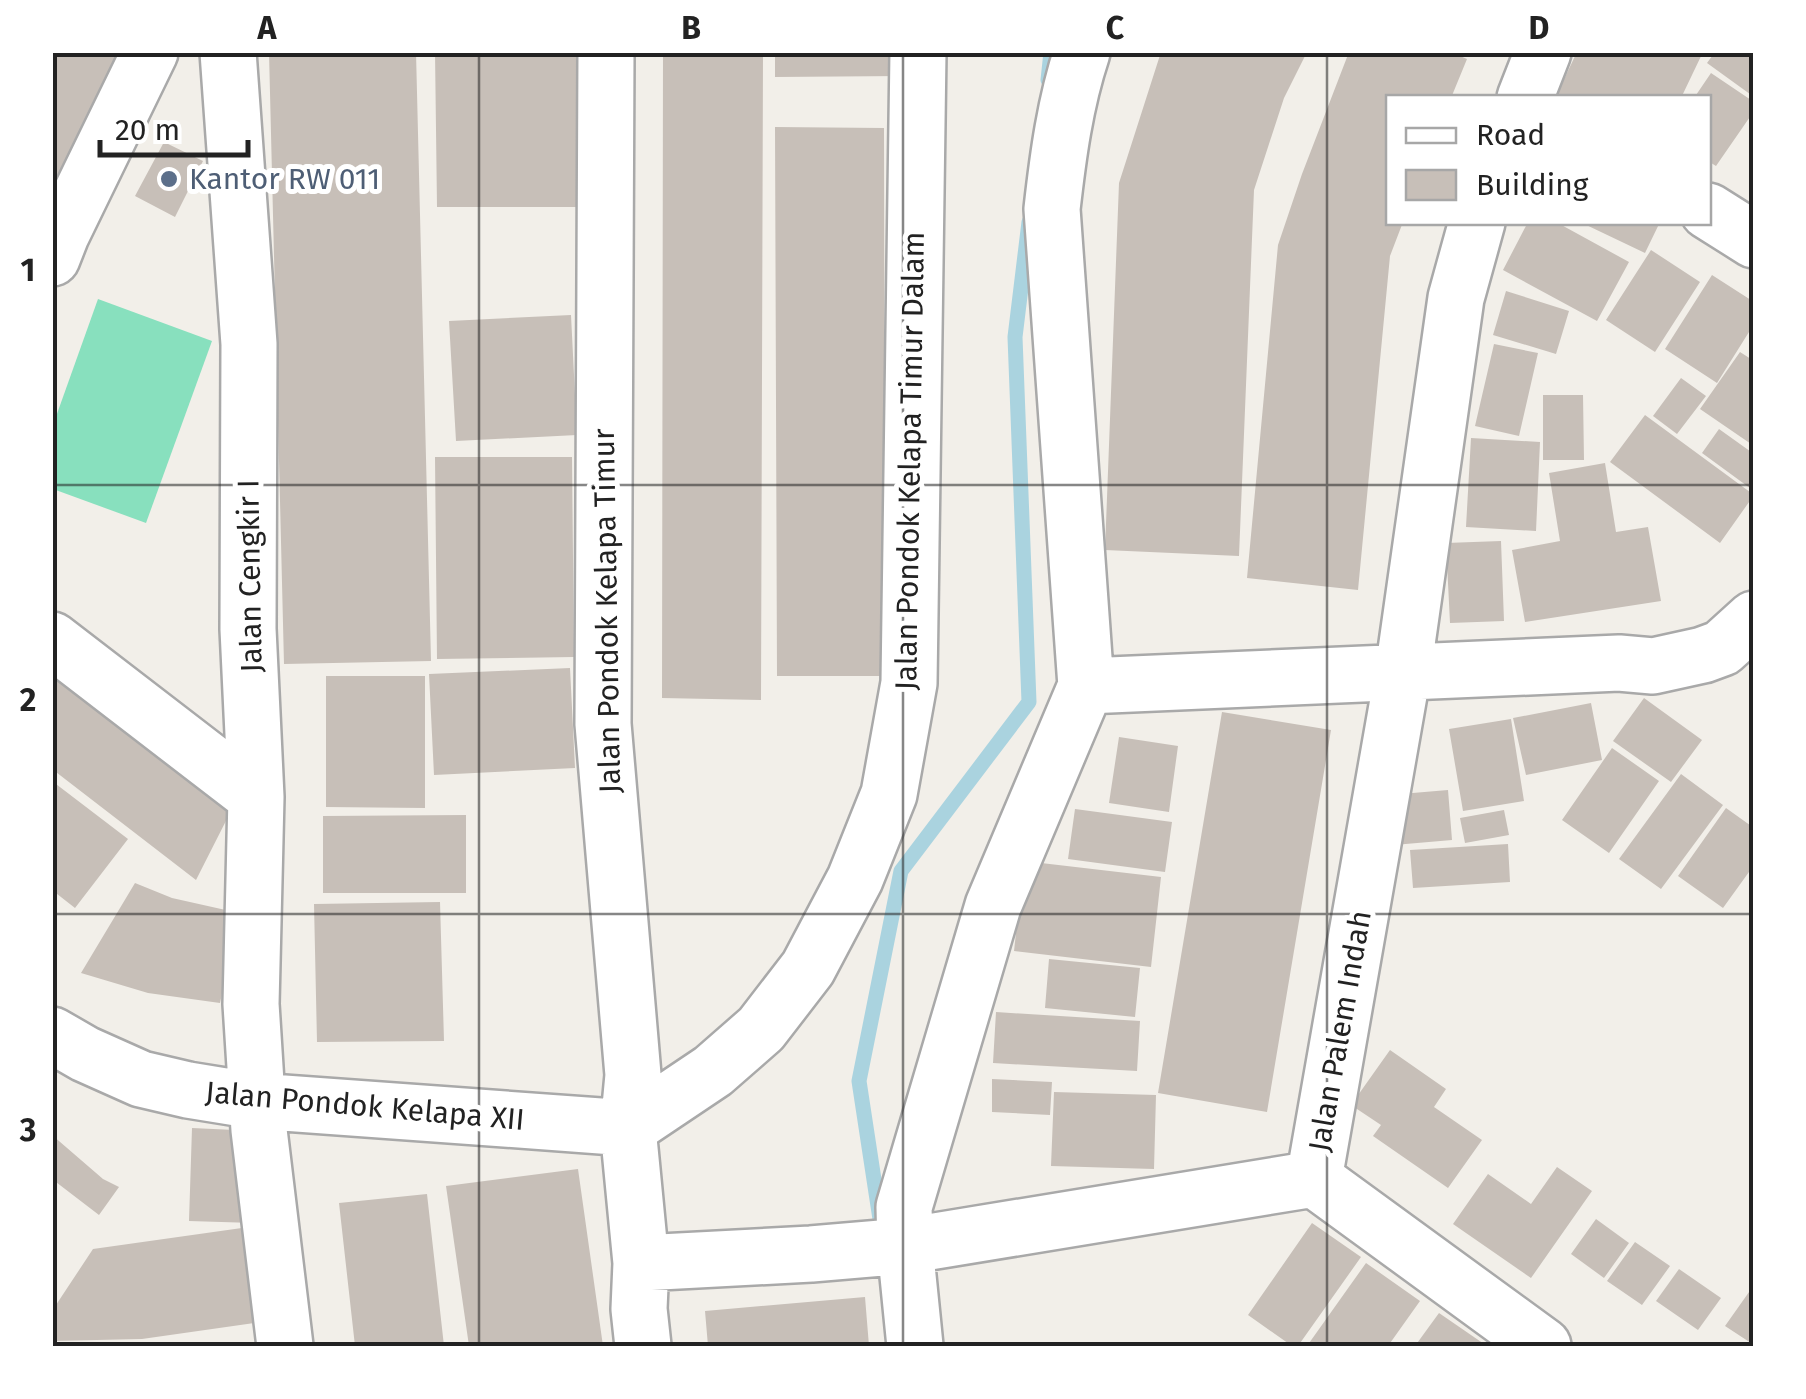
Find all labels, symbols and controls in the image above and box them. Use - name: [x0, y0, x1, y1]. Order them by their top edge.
- text: A: [257, 9, 278, 47]
- text: B: [681, 9, 701, 47]
- text: C: [1106, 9, 1125, 47]
- text: D: [1529, 9, 1549, 47]
- scale bar: [100, 95, 248, 157]
- legend: [1386, 95, 1711, 225]
- text: 20 m: [115, 112, 180, 148]
- text: Road: [1476, 117, 1545, 153]
- place label: Kantor RW 011: [189, 161, 380, 197]
- text: Building: [1476, 167, 1589, 203]
- marker: Kantor RW 011: [158, 168, 180, 190]
- street label: Jalan Pondok Kelapa Timur Dalam: [888, 231, 932, 691]
- text: 1: [21, 251, 35, 289]
- street label: Jalan Pondok Kelapa Timur: [586, 428, 628, 794]
- street label: Jalan Cengkir I: [230, 479, 270, 673]
- text: 2: [20, 681, 36, 719]
- street label: Jalan Palem Indah: [1301, 908, 1379, 1154]
- street label: Jalan Pondok Kelapa XII: [204, 1074, 526, 1138]
- text: 3: [19, 1111, 36, 1149]

